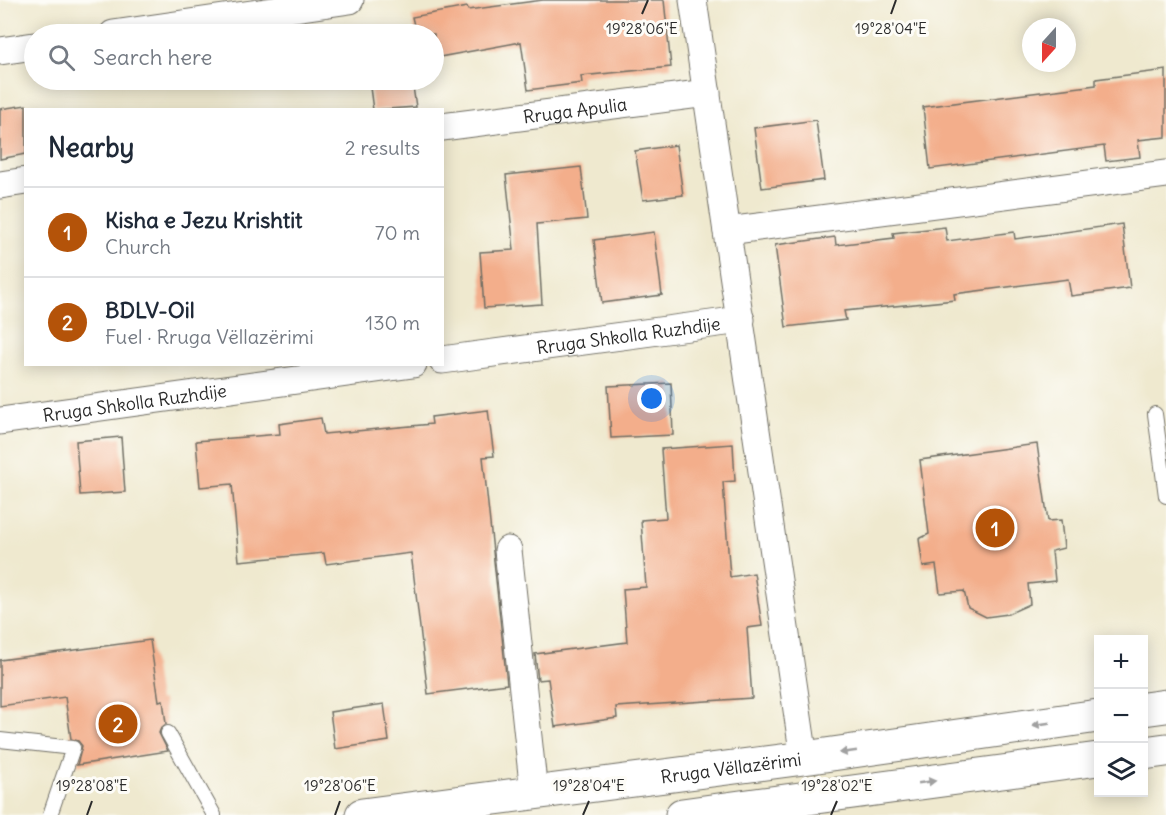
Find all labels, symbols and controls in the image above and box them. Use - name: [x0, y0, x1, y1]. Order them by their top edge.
- north arrow: [1022, 18, 1076, 72]
- text: 19°28'06"E: [606, 19, 678, 38]
- text: 19°28'04"E: [855, 19, 927, 38]
- search box: [24, 24, 444, 90]
- icon: search: [45, 41, 78, 74]
- text: Search here: [93, 43, 212, 71]
- street label: Rruga Apulia: [522, 92, 628, 128]
- text: Nearby: [48, 131, 134, 164]
- text: 2 results: [345, 135, 420, 160]
- text: Kisha e Jezu Krishtit: [105, 206, 303, 234]
- text: 1: [64, 220, 71, 245]
- text: 70 m: [375, 220, 420, 245]
- text: Church: [105, 234, 171, 259]
- text: BDLV-Oil: [105, 296, 195, 324]
- text: 2: [62, 310, 73, 335]
- text: 130 m: [365, 310, 420, 335]
- street label: Rruga Shkolla Ruzhdije: [535, 311, 722, 359]
- text: Fuel · Rruga Vëllazërimi: [105, 324, 314, 349]
- street label: Rruga Shkolla Ruzhdije: [41, 378, 228, 426]
- your location: [637, 384, 666, 413]
- pin: 1: [976, 506, 1014, 550]
- map controls: [1094, 635, 1148, 797]
- button: +: [1094, 635, 1148, 689]
- button: −: [1094, 689, 1148, 743]
- pin: 2: [98, 702, 138, 746]
- one-way arrow: [1031, 719, 1050, 728]
- button: layers: [1094, 743, 1148, 797]
- street label: Rruga Vëllazërimi: [659, 747, 803, 788]
- one-way arrow: [838, 747, 857, 756]
- text: 19°28'08"E: [56, 776, 128, 795]
- text: 19°28'06"E: [304, 776, 376, 795]
- text: 19°28'04"E: [553, 776, 625, 795]
- text: 19°28'02"E: [801, 776, 873, 795]
- one-way arrow: [917, 777, 936, 787]

